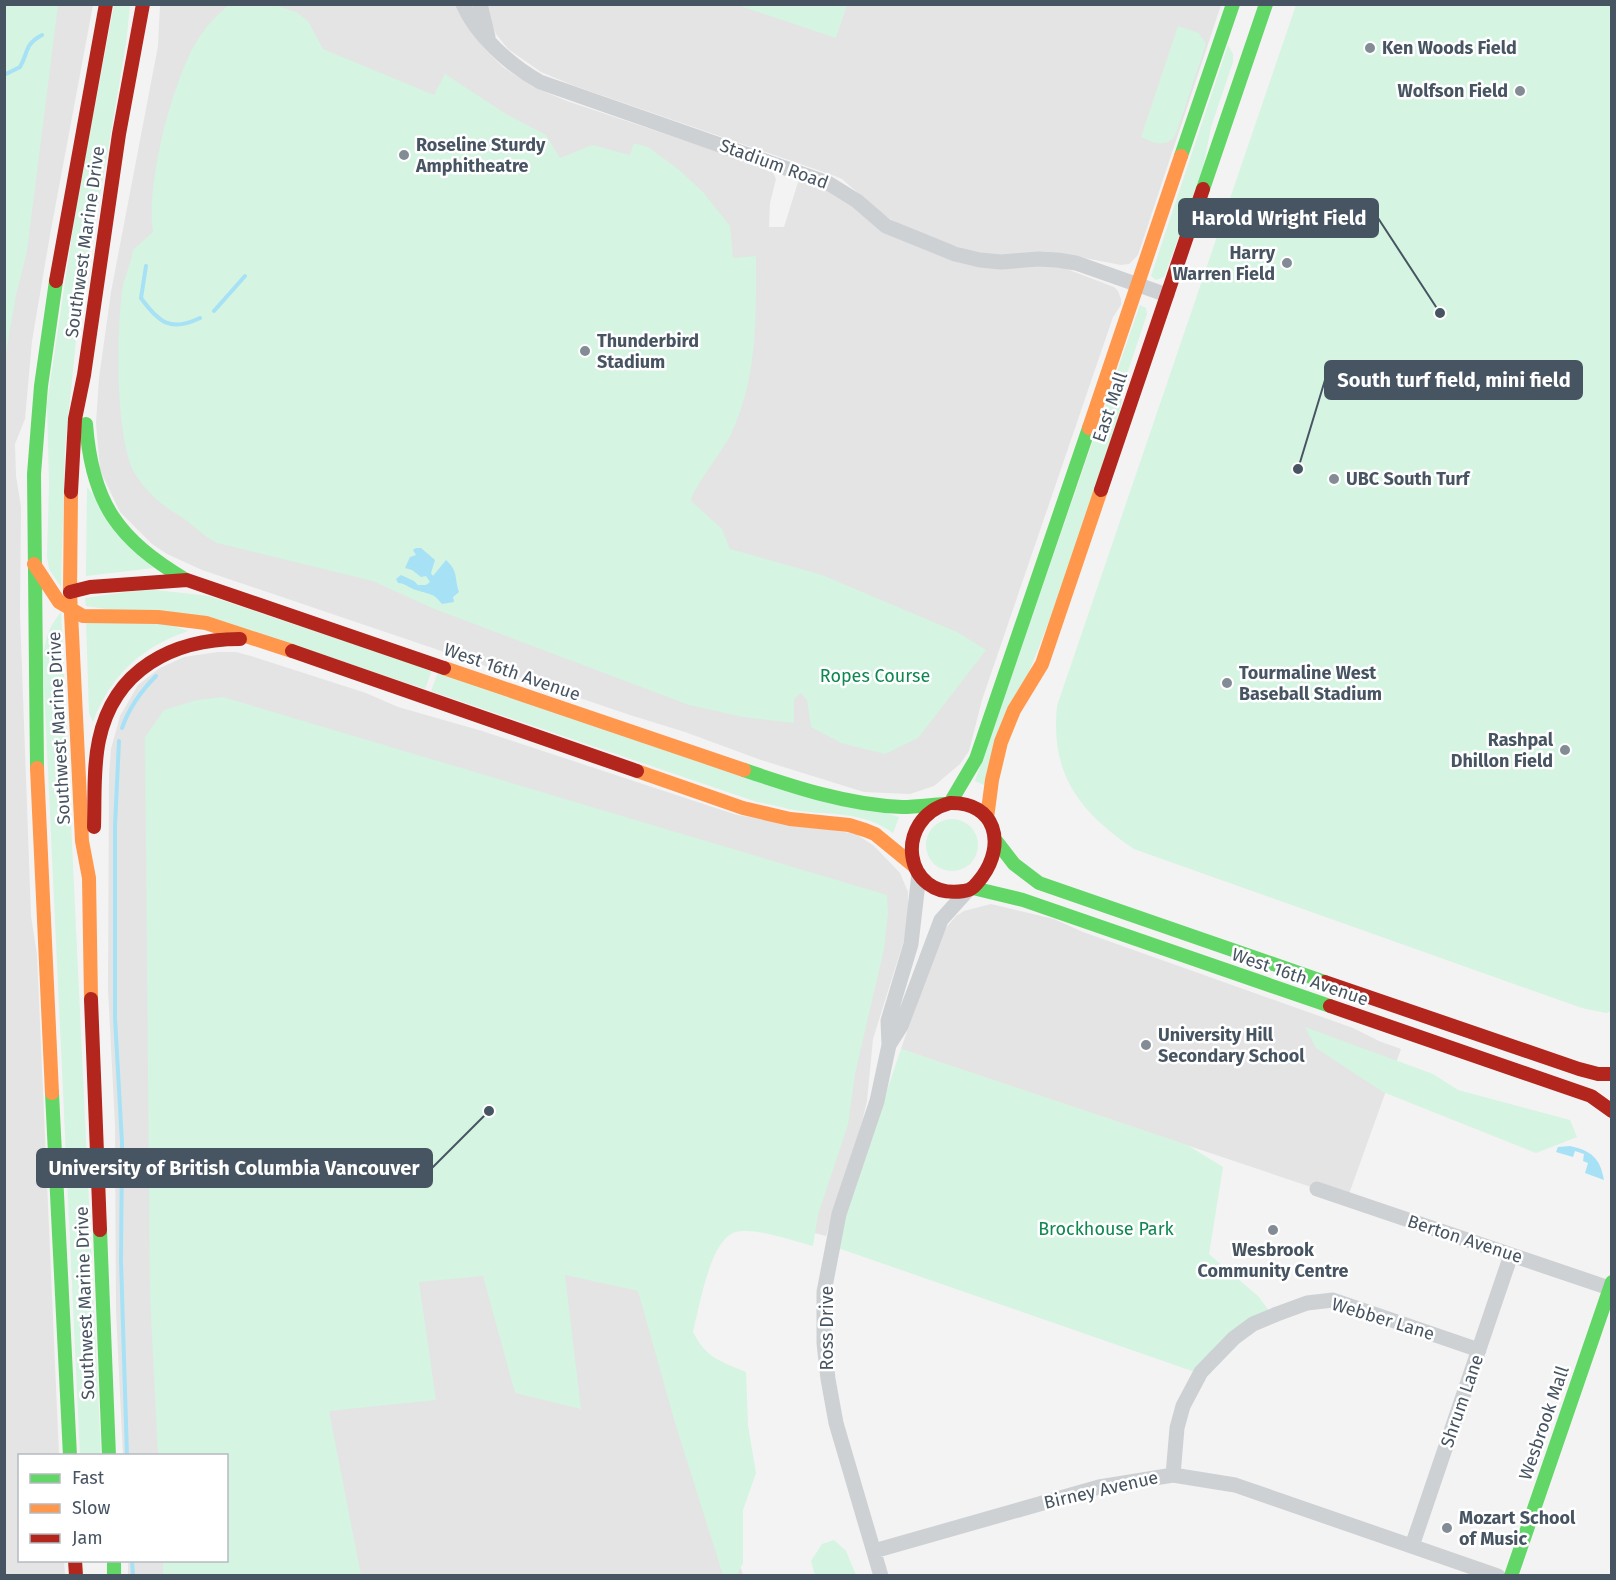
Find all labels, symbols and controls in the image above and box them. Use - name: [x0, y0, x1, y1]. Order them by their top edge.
- place label: Ken Woods Field: [1382, 37, 1517, 59]
- marker: Ken Woods Field: [1363, 41, 1377, 55]
- place label: Wolfson Field: [1398, 80, 1508, 102]
- marker: Wolfson Field: [1513, 84, 1527, 98]
- place label: Roseline Sturdy Amphitheatre: [415, 134, 546, 177]
- street label: Stadium Road: [717, 134, 831, 194]
- street label: Southwest Marine Drive: [61, 145, 109, 339]
- marker: Roseline Sturdy Amphitheatre: [397, 148, 411, 162]
- callout: Harold Wright Field: [1179, 199, 1378, 237]
- text: Harold Wright Field: [1191, 206, 1367, 230]
- place label: Harry Warren Field: [1173, 242, 1276, 285]
- marker: Harry Warren Field: [1280, 256, 1294, 270]
- place label: Thunderbird Stadium: [597, 330, 699, 373]
- marker: Thunderbird Stadium: [578, 344, 592, 358]
- callout: South turf field, mini field: [1325, 361, 1582, 399]
- text: South turf field, mini field: [1337, 368, 1571, 392]
- street label: East Mall: [1088, 369, 1132, 445]
- place label: UBC South Turf: [1346, 468, 1471, 490]
- marker: UBC South Turf: [1327, 472, 1341, 486]
- street label: Southwest Marine Drive: [43, 631, 75, 825]
- street label: West 16th Avenue: [441, 638, 583, 706]
- place label: Tourmaline West Baseball Stadium: [1239, 662, 1382, 705]
- park label: Ropes Course: [820, 665, 930, 687]
- marker: Tourmaline West Baseball Stadium: [1220, 676, 1234, 690]
- place label: Rashpal Dhillon Field: [1451, 729, 1554, 772]
- marker: Rashpal Dhillon Field: [1558, 743, 1572, 757]
- street label: West 16th Avenue: [1229, 943, 1371, 1011]
- place label: University Hill Secondary School: [1158, 1024, 1305, 1067]
- marker: University Hill Secondary School: [1139, 1038, 1153, 1052]
- callout: University of British Columbia Vancouver: [37, 1149, 432, 1187]
- text: University of British Columbia Vancouver: [49, 1156, 420, 1180]
- street label: Southwest Marine Drive: [71, 1206, 99, 1400]
- street label: Berton Avenue: [1405, 1210, 1525, 1268]
- park label: Brockhouse Park: [1038, 1218, 1175, 1240]
- marker: Wesbrook Community Centre: [1266, 1223, 1280, 1237]
- place label: Wesbrook Community Centre: [1197, 1239, 1349, 1282]
- street label: Ross Drive: [816, 1286, 838, 1370]
- street label: Webber Lane: [1329, 1293, 1437, 1345]
- street label: Shrum Lane: [1436, 1352, 1488, 1450]
- street label: Wesbrook Mall: [1514, 1363, 1574, 1483]
- legend: [18, 1454, 228, 1562]
- street label: Birney Avenue: [1042, 1466, 1160, 1514]
- text: Fast: [72, 1467, 105, 1489]
- text: Slow: [72, 1497, 111, 1519]
- place label: Mozart School of Music: [1459, 1507, 1576, 1550]
- marker: Mozart School of Music: [1440, 1521, 1454, 1535]
- text: Jam: [72, 1527, 103, 1549]

